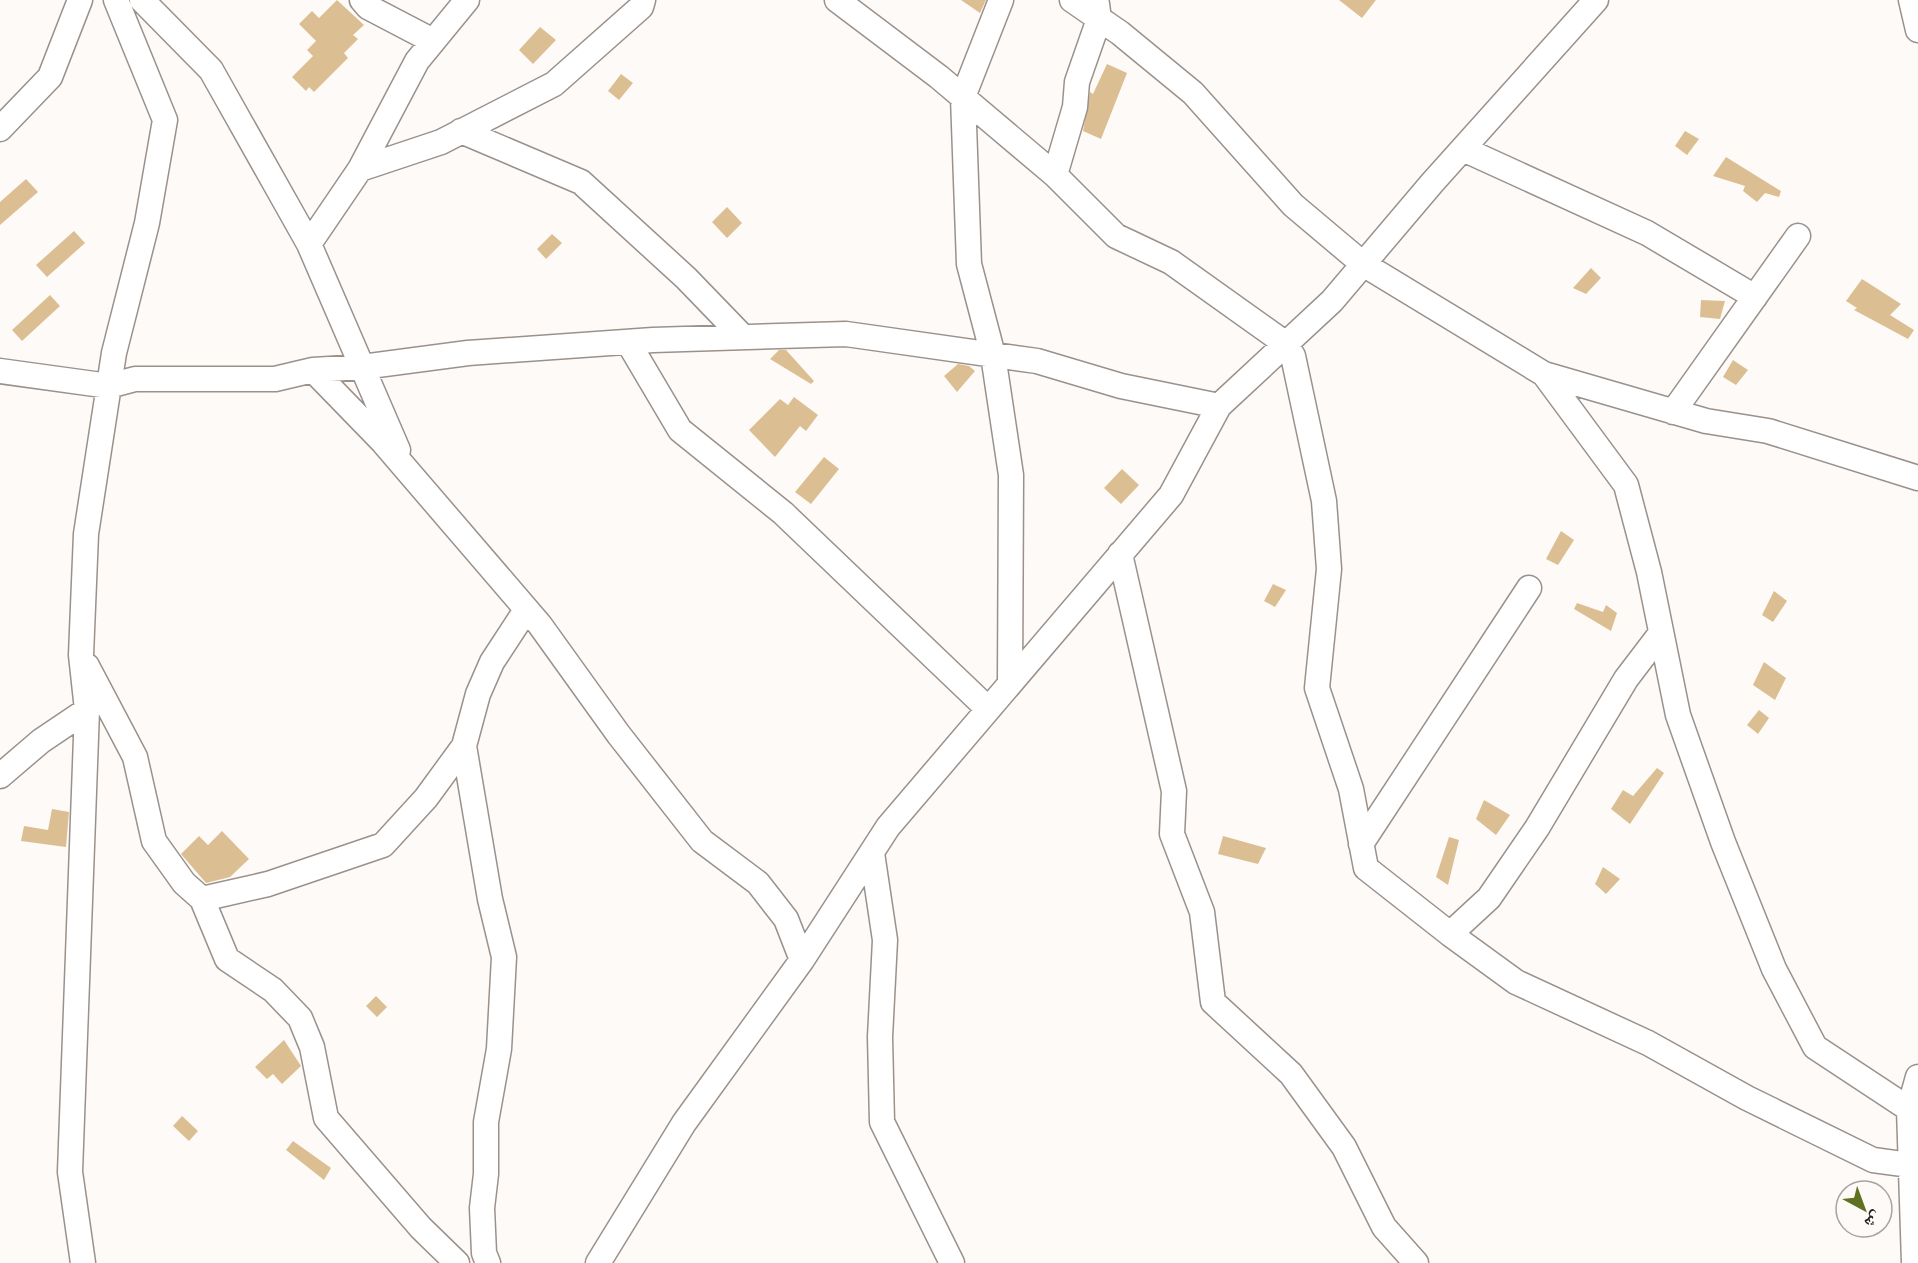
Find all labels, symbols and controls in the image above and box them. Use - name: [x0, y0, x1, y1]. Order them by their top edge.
- north arrow: [1834, 1179, 1894, 1239]
- text: ش: [1860, 1206, 1886, 1233]

